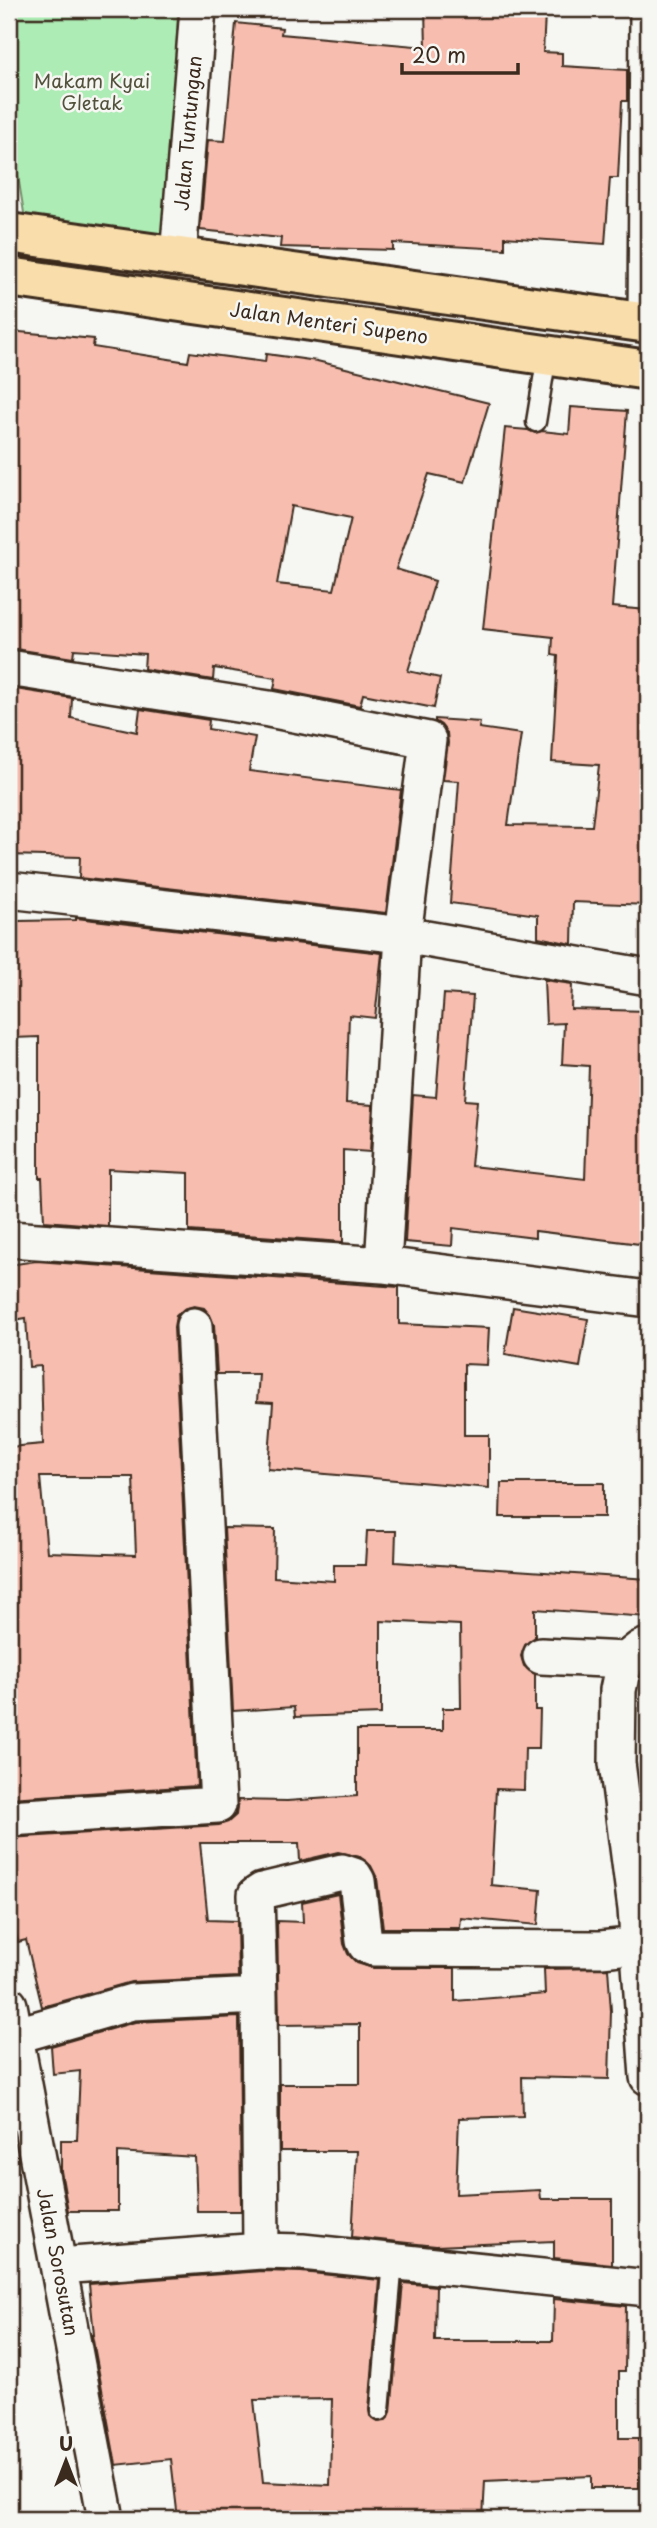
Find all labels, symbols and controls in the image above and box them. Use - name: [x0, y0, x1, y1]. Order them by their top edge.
- scale bar: [402, 32, 517, 76]
- text: 20 m: [412, 38, 466, 70]
- street label: Jalan Tuntungan: [166, 54, 208, 212]
- park label: Makam Kyai Gletak: [34, 66, 150, 116]
- street label: Jalan Menteri Supeno: [228, 294, 430, 350]
- street label: Jalan Sorosutan: [31, 2185, 87, 2338]
- north arrow: [32, 2426, 102, 2496]
- text: U: [59, 2429, 73, 2457]

